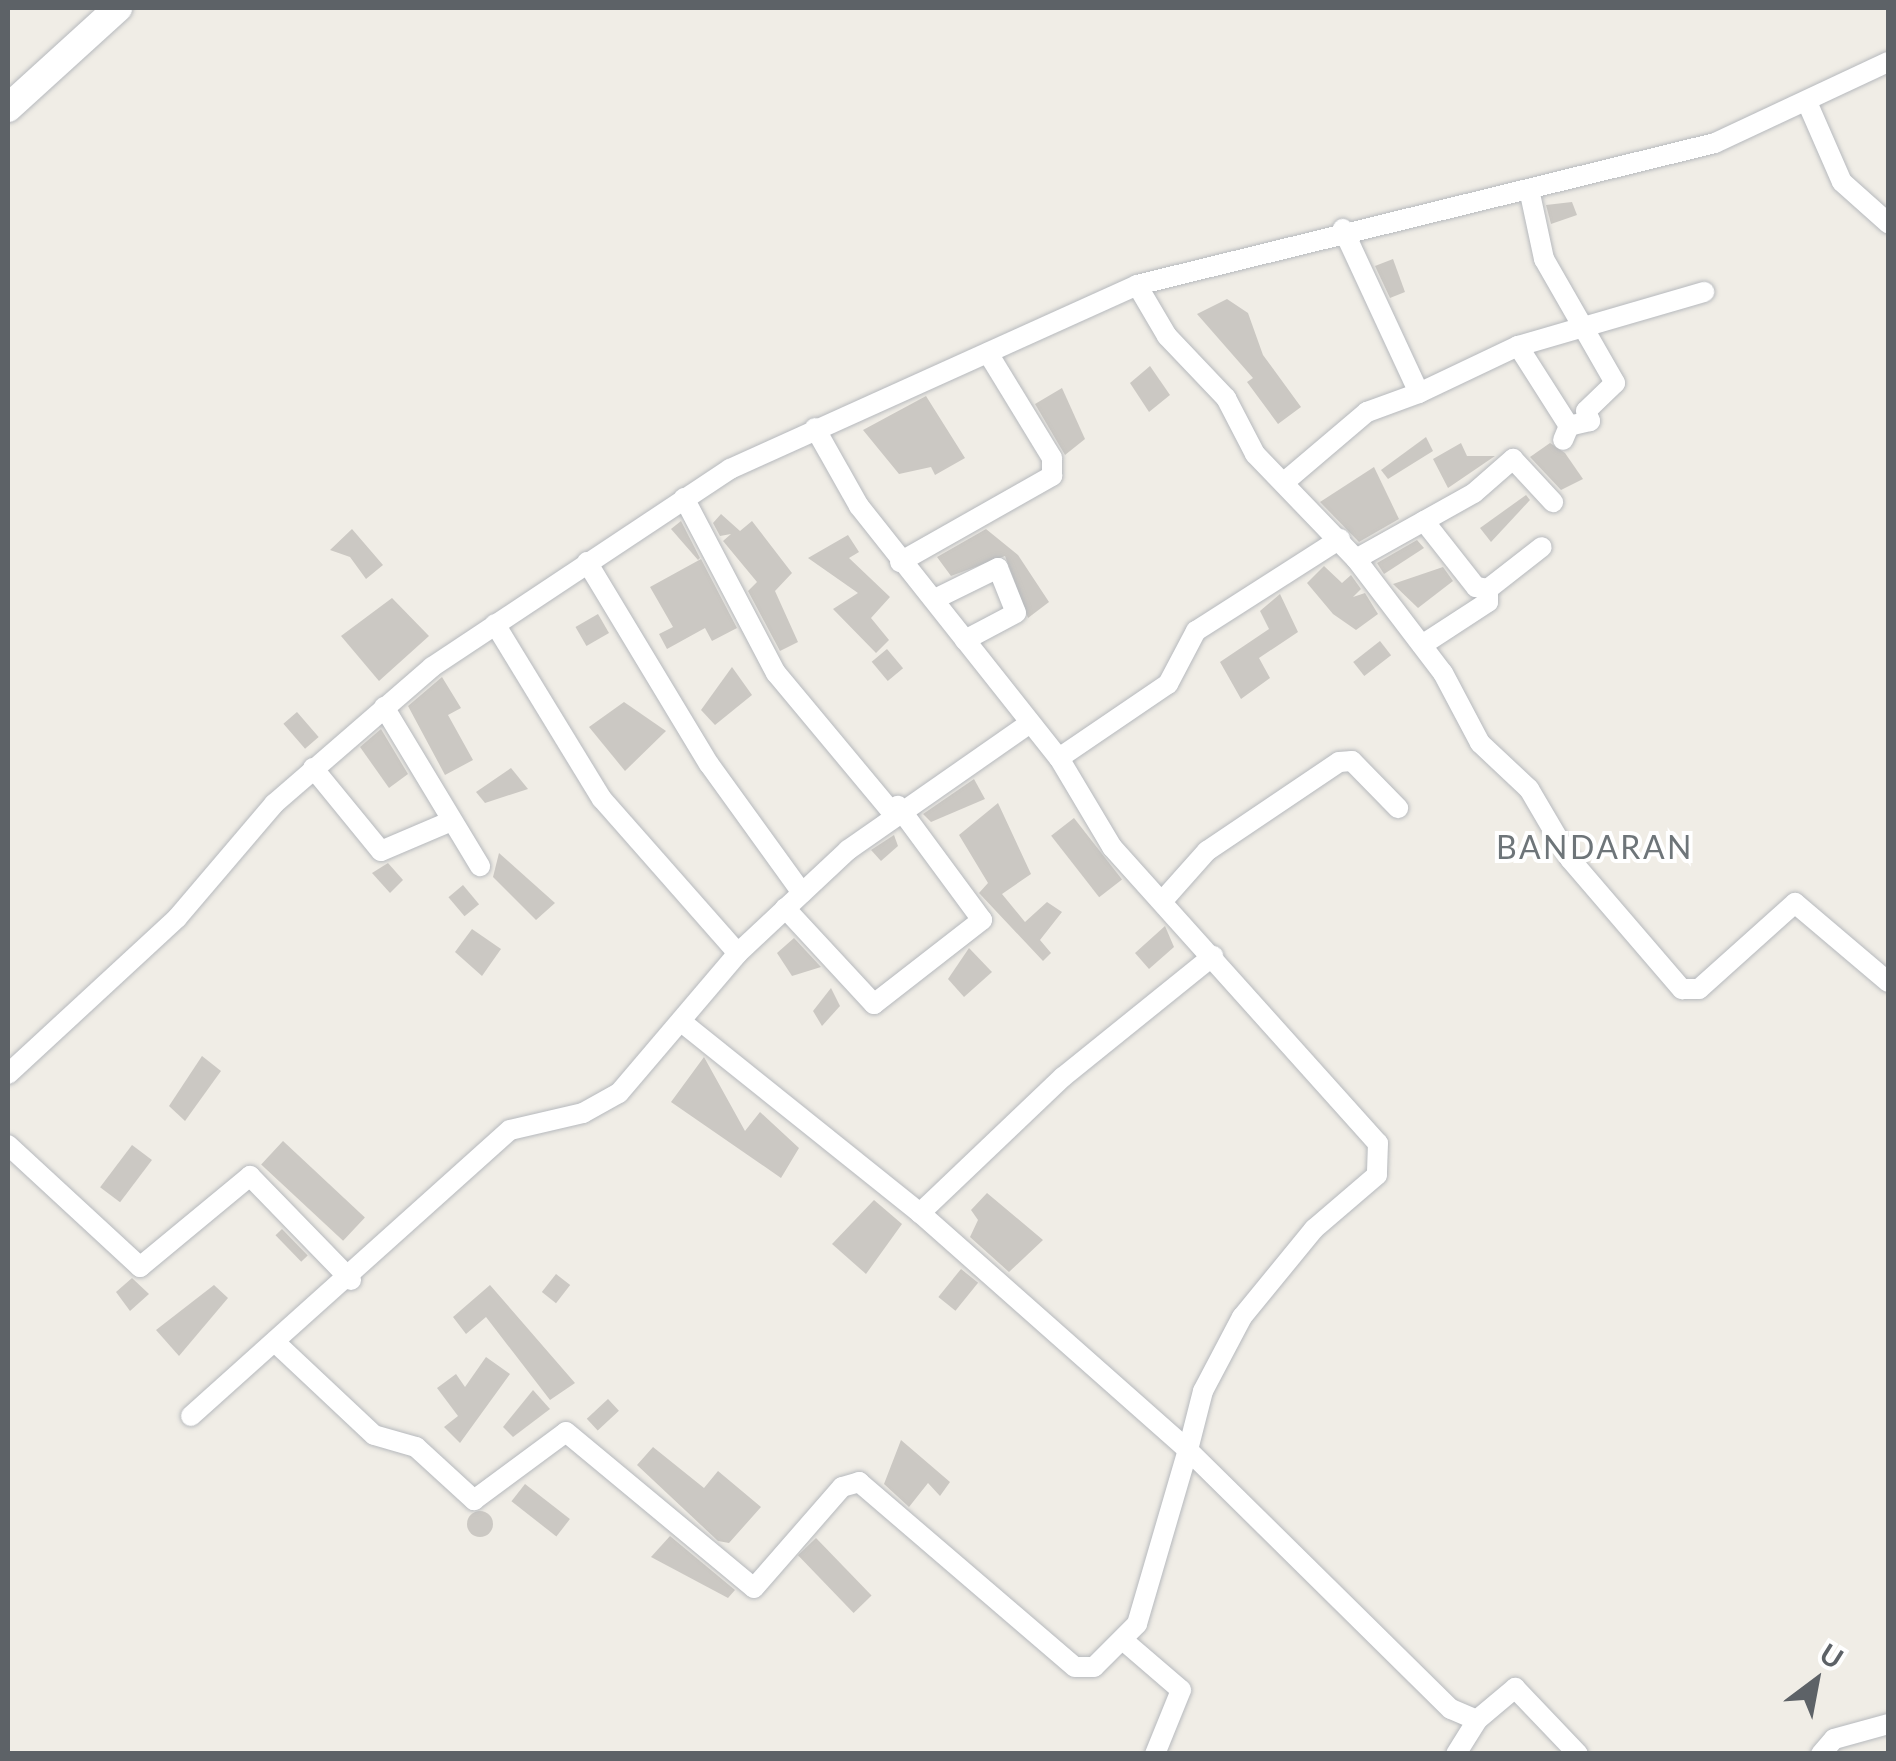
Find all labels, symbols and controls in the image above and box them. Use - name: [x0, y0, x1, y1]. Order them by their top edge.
- district label: BANDARAN: [1496, 828, 1694, 866]
- north arrow: [1766, 1631, 1866, 1731]
- text: U: [1814, 1636, 1850, 1675]

